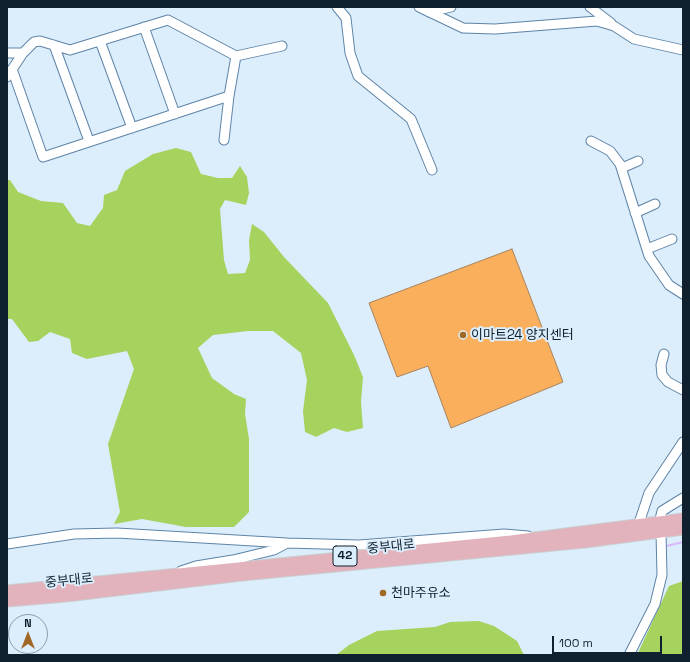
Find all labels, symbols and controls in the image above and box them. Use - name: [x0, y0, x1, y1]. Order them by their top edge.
- place label: 이마트24 양지센터: [471, 327, 574, 343]
- marker: 이마트24 양지센터: [458, 330, 468, 340]
- street label: 중부대로: [366, 537, 416, 557]
- road number: 42: [333, 546, 357, 566]
- street label: 중부대로: [44, 571, 94, 591]
- place label: 천마주유소: [391, 585, 451, 601]
- marker: 천마주유소: [378, 588, 388, 598]
- north arrow: [8, 614, 48, 654]
- text: N: [24, 616, 32, 630]
- scale bar: [554, 628, 664, 654]
- text: 100 m: [559, 635, 593, 651]

